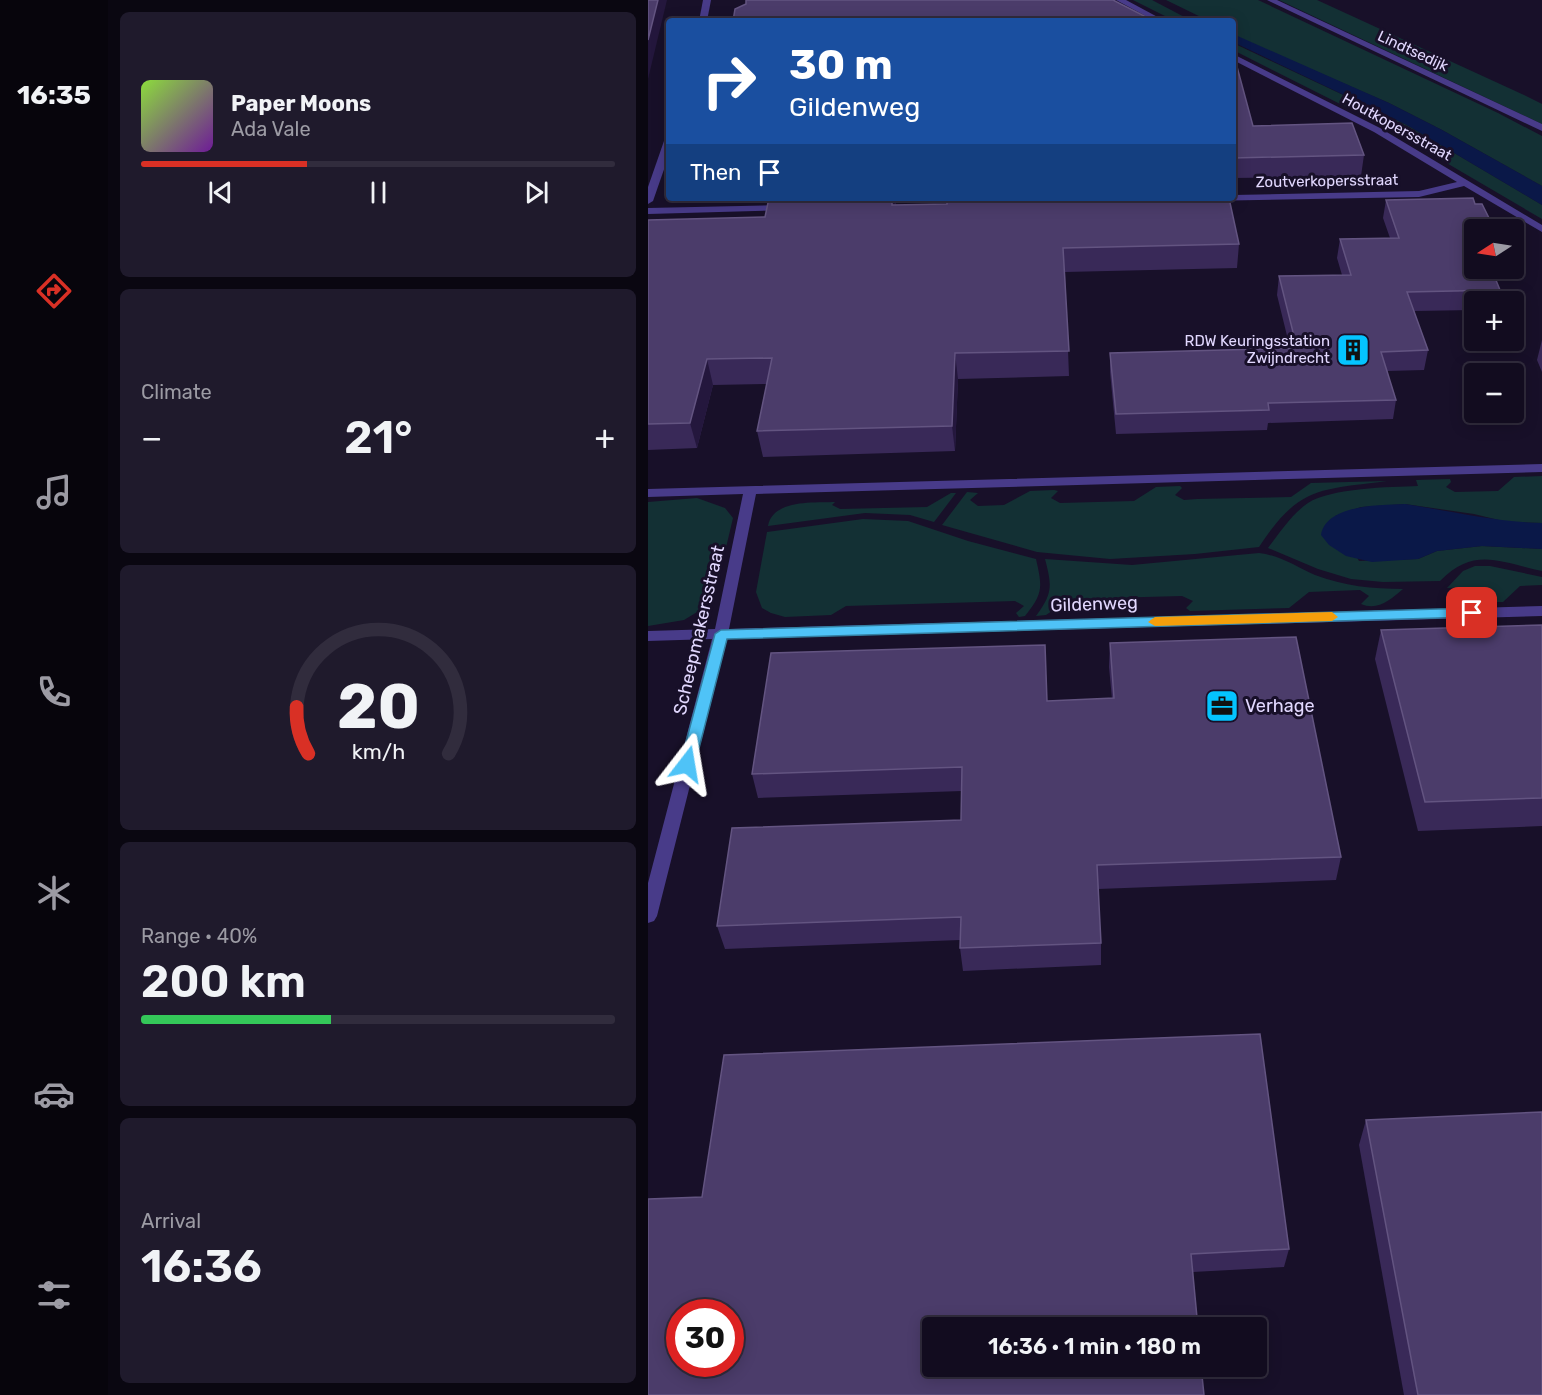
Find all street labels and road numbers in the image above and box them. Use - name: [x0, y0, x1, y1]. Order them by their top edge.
- street label: Lindtsedijk: [1375, 27, 1452, 75]
- street label: Houtkopersstraat: [1339, 89, 1455, 165]
- street label: Zoutverkopersstraat: [1256, 171, 1399, 191]
- street label: Scheepmakersstraat: [669, 543, 729, 717]
- street label: Gildenweg: [1050, 591, 1138, 617]

